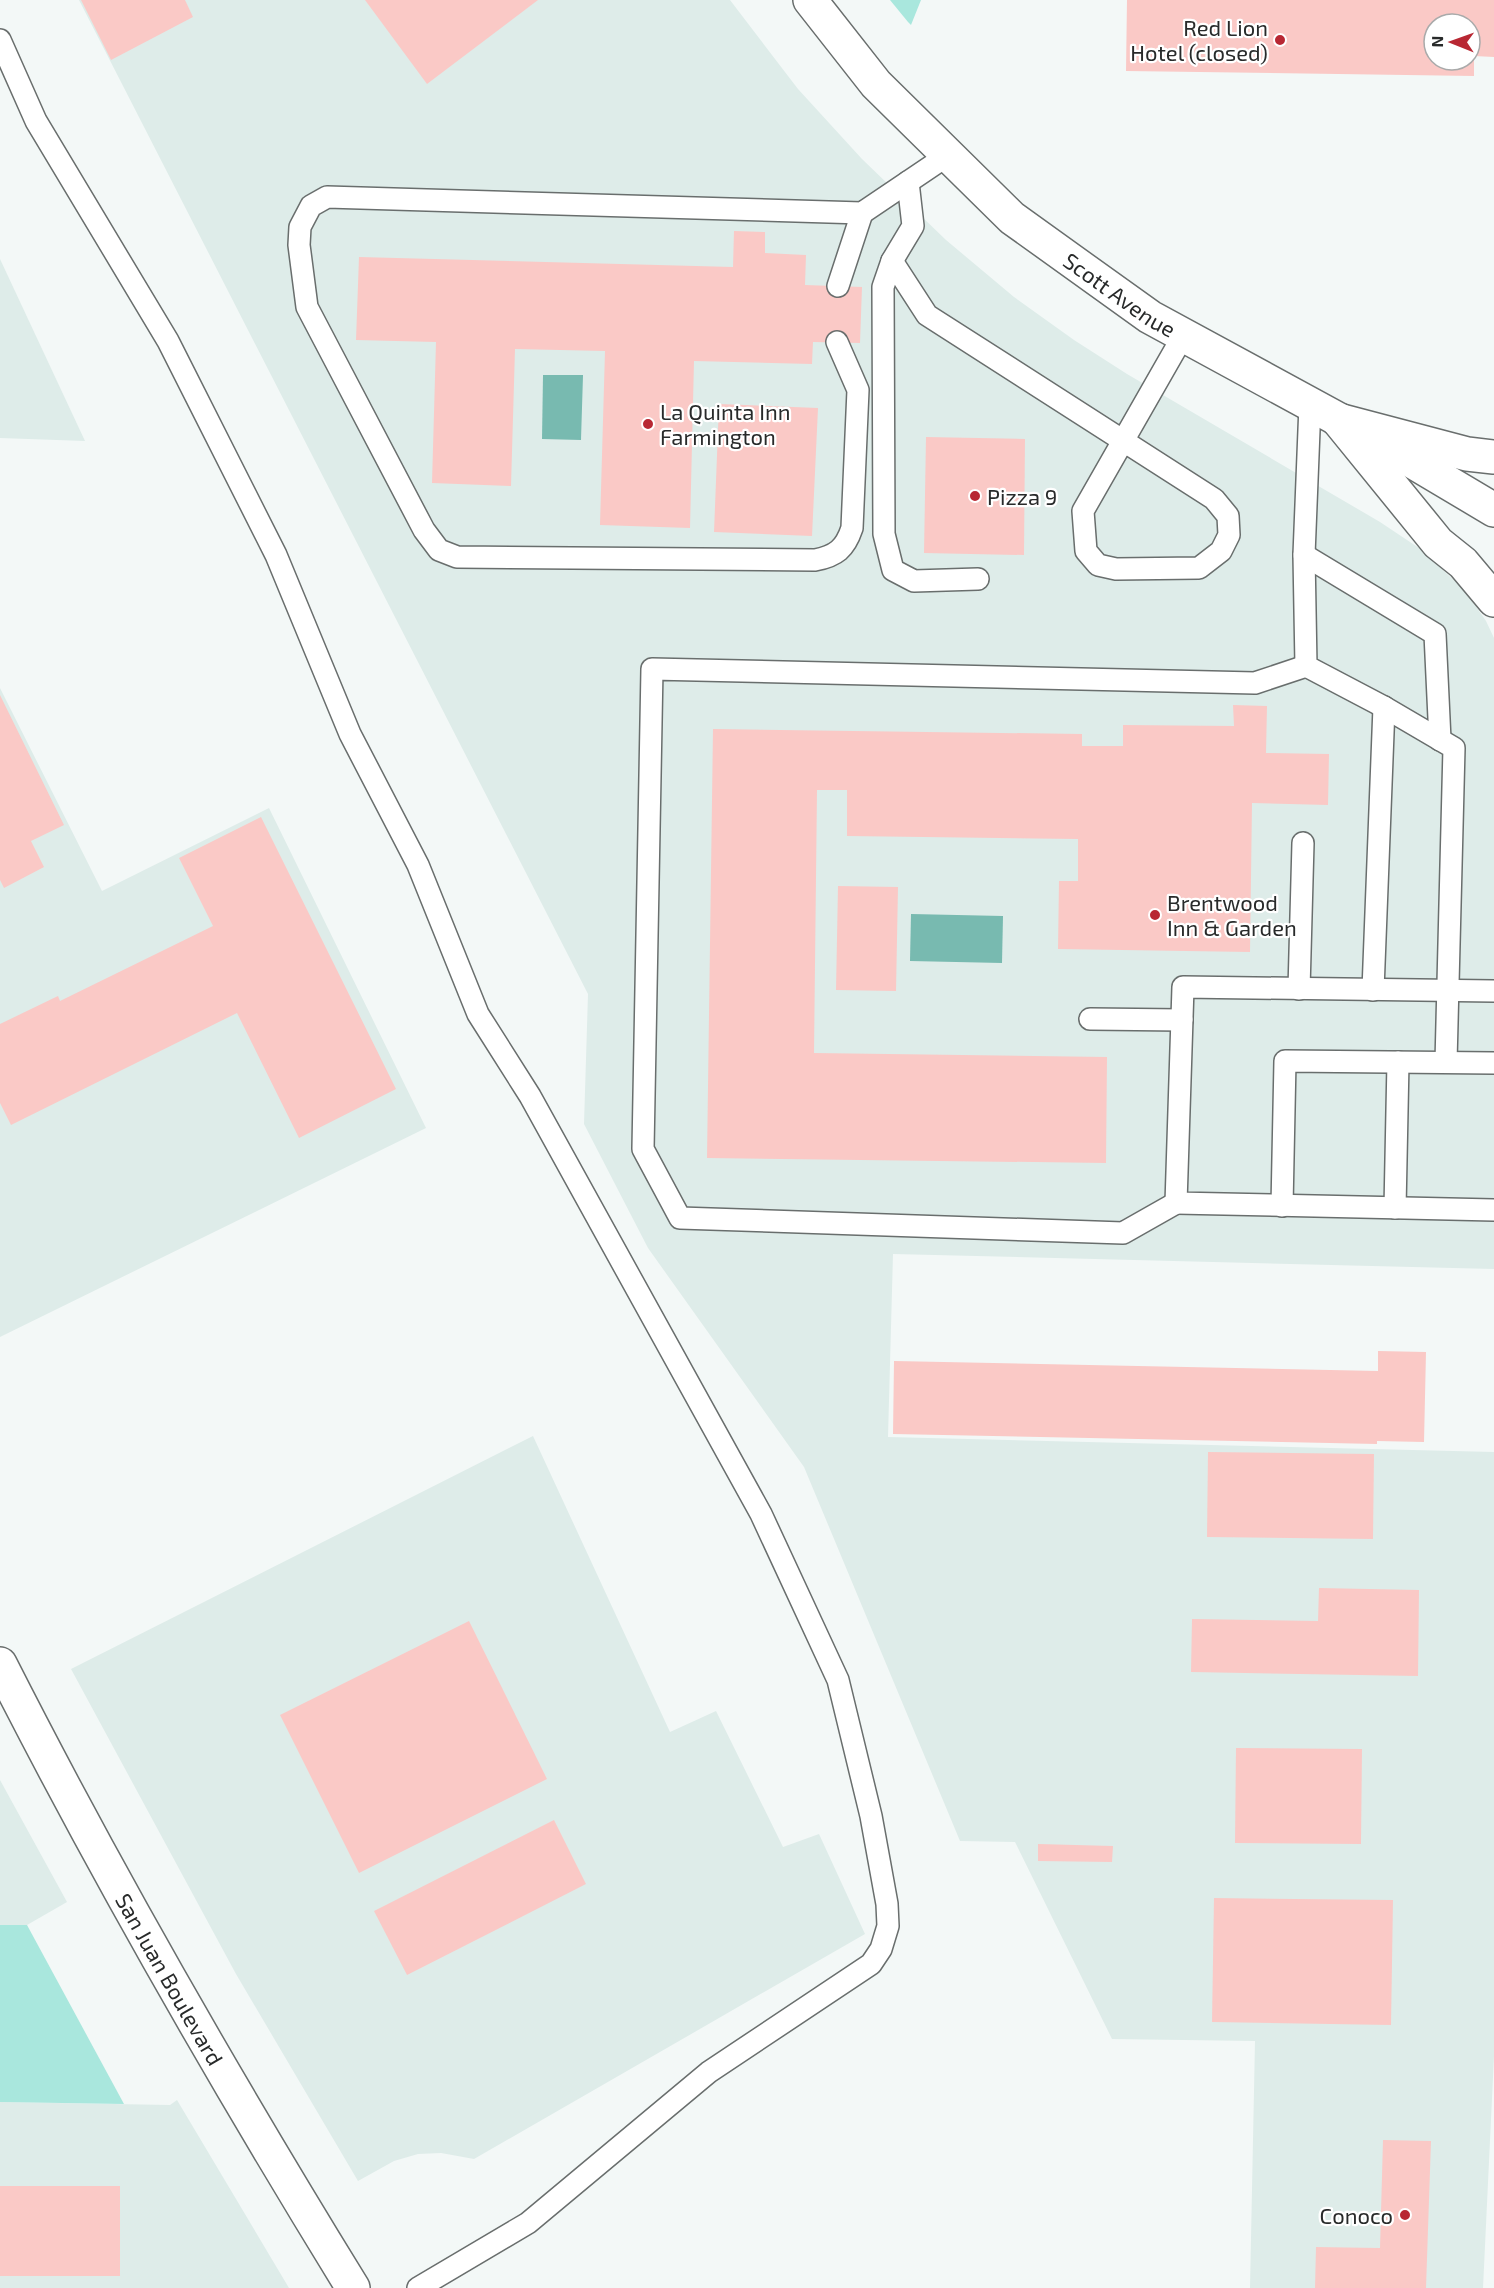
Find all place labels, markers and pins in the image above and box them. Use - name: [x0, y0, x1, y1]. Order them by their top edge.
- place label: Red Lion Hotel (closed): [1130, 14, 1268, 65]
- marker: Red Lion Hotel (closed): [1273, 33, 1287, 47]
- place label: La Quinta Inn Farmington: [660, 398, 790, 449]
- marker: La Quinta Inn Farmington: [641, 417, 655, 431]
- place label: Pizza 9: [987, 483, 1057, 509]
- marker: Pizza 9: [968, 489, 982, 503]
- place label: Brentwood Inn & Garden: [1167, 889, 1297, 940]
- marker: Brentwood Inn & Garden: [1148, 908, 1162, 922]
- place label: Conoco: [1320, 2202, 1393, 2228]
- marker: Conoco: [1398, 2208, 1412, 2222]

